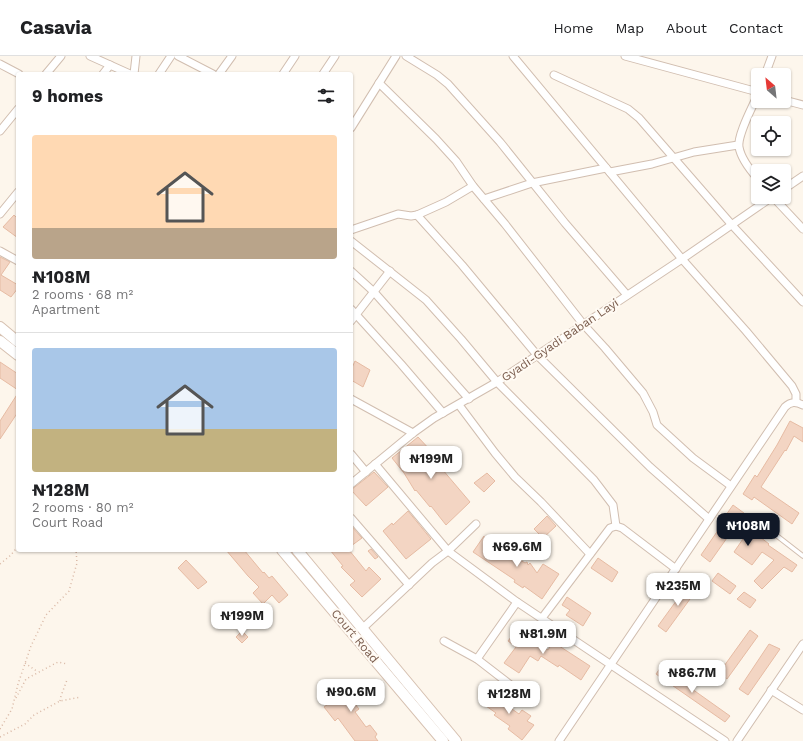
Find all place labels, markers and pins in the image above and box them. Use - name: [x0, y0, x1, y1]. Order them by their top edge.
- pin: ₦199M: [403, 446, 459, 480]
- pin: ₦108M: [720, 513, 776, 547]
- pin: ₦69.6M: [484, 534, 550, 568]
- pin: ₦235M: [650, 573, 706, 607]
- pin: ₦199M: [214, 603, 270, 637]
- pin: ₦81.9M: [510, 621, 576, 655]
- pin: ₦86.7M: [659, 660, 725, 694]
- pin: ₦90.6M: [318, 679, 384, 713]
- pin: ₦128M: [481, 681, 537, 715]

